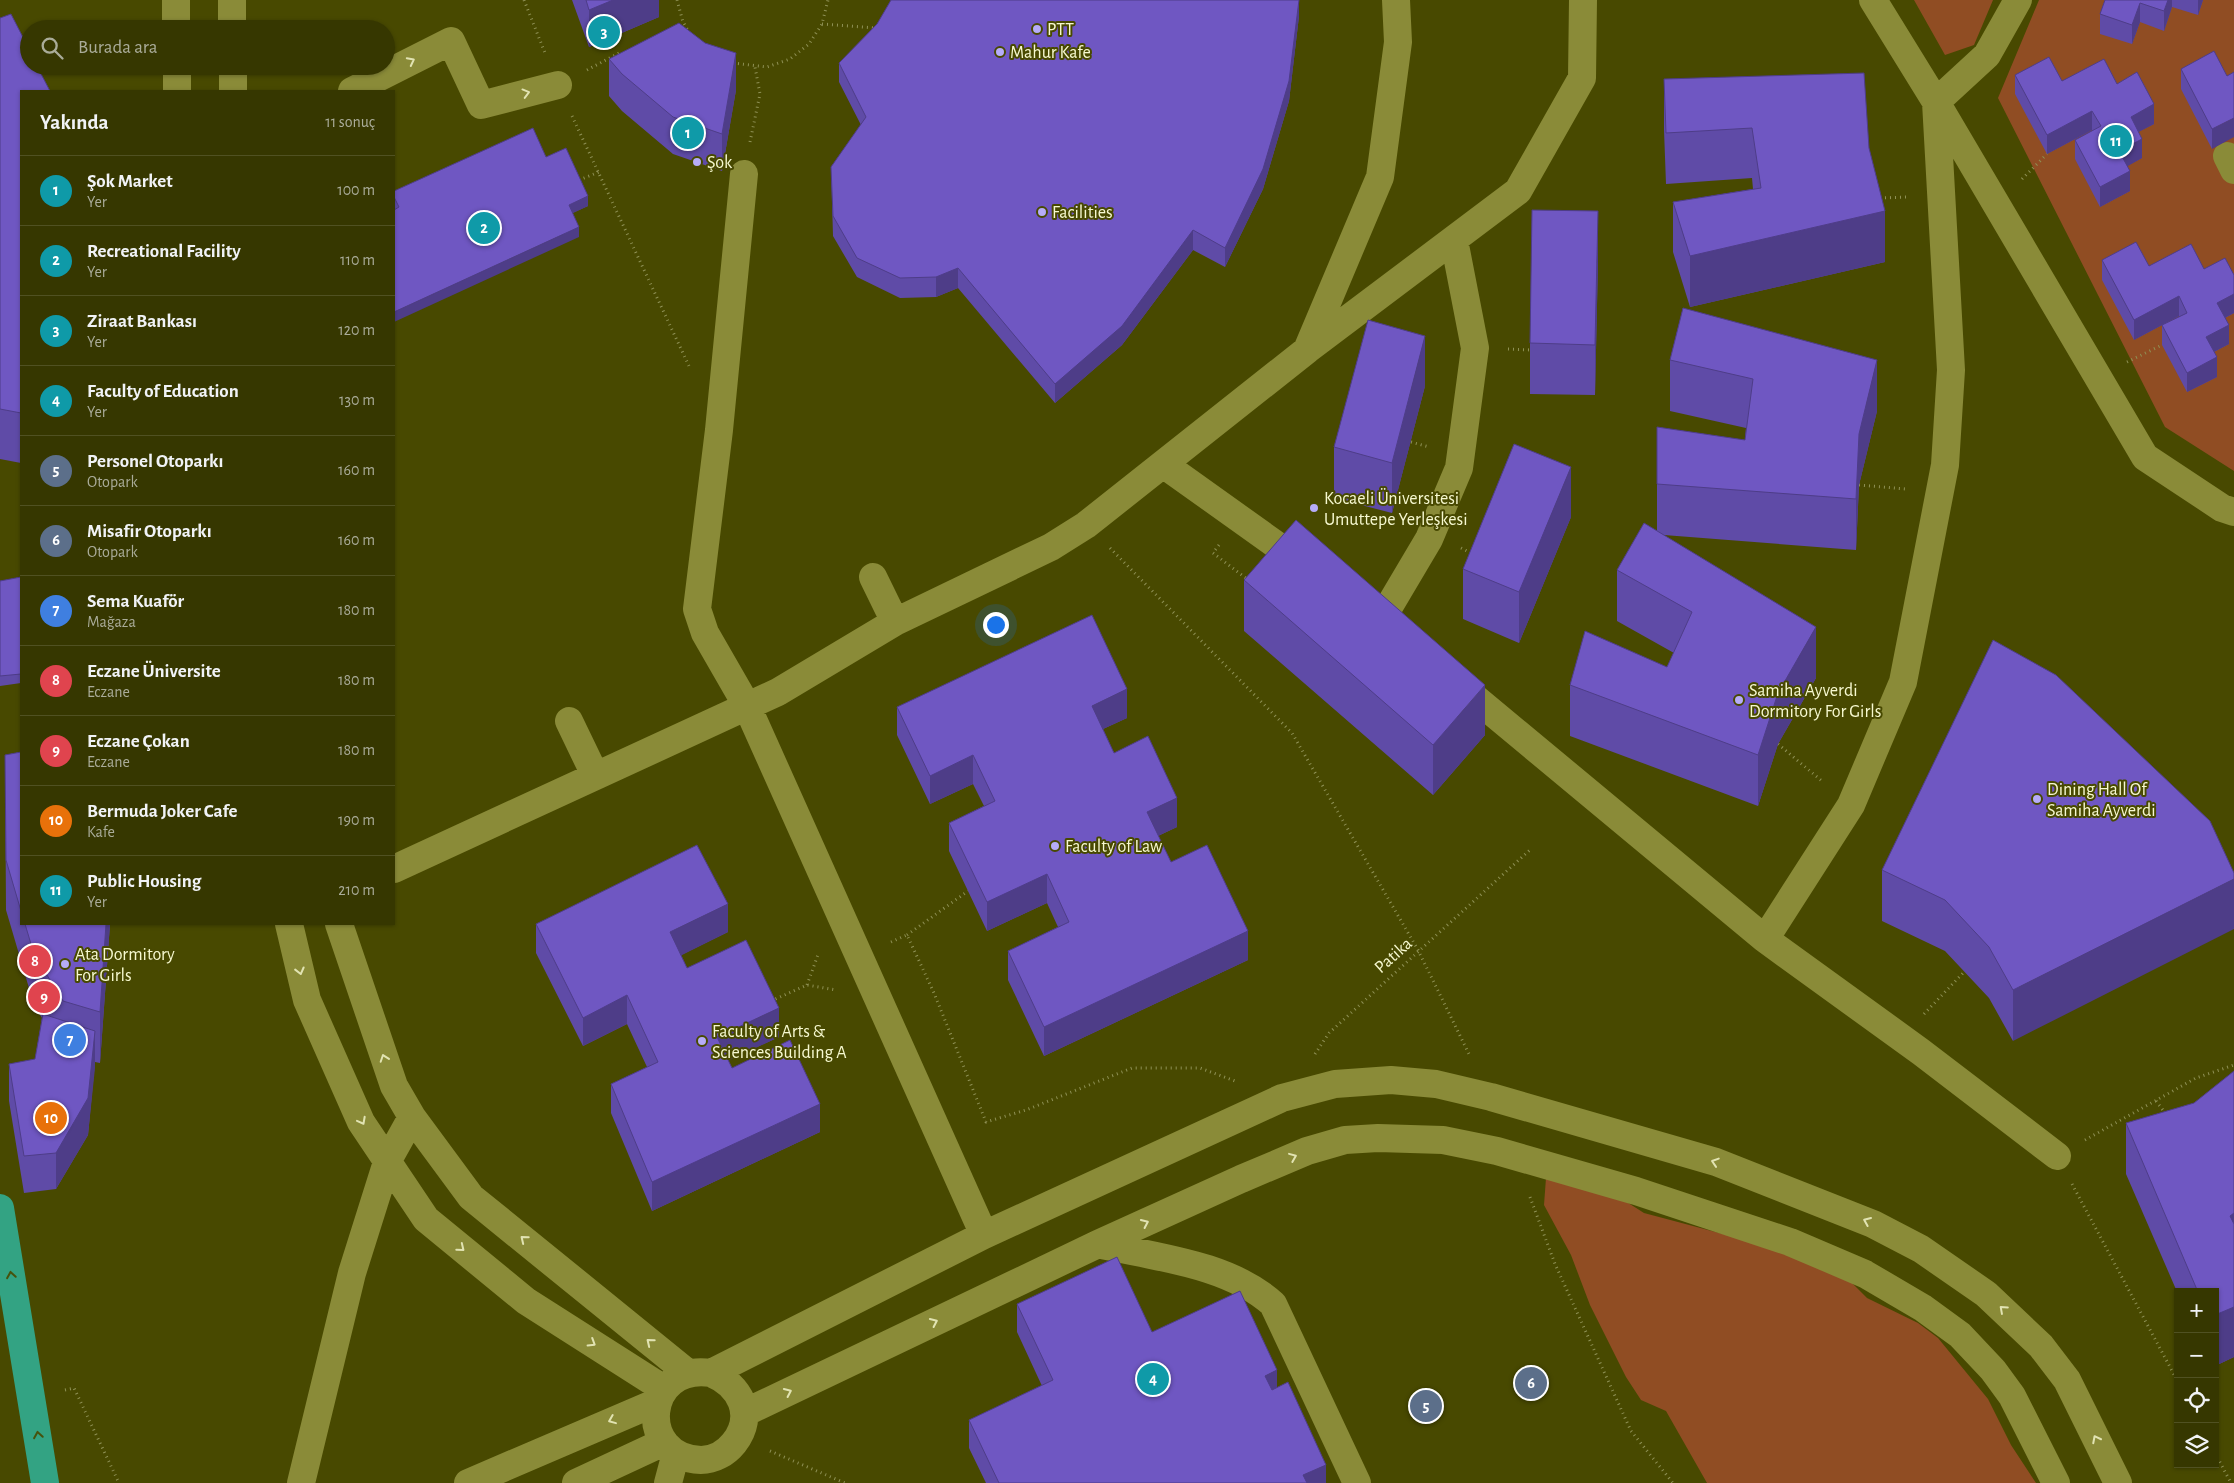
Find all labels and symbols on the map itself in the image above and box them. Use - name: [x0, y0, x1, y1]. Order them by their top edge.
- pin: 3: [588, 13, 620, 51]
- place label: PTT: [1047, 21, 1074, 39]
- marker: PTT: [1031, 23, 1043, 35]
- place label: Mahur Kafe: [1010, 44, 1091, 62]
- marker: Mahur Kafe: [994, 46, 1006, 58]
- one-way arrow: [406, 57, 415, 67]
- one-way arrow: [521, 89, 529, 99]
- pin: 1: [672, 114, 704, 152]
- pin: 11: [2100, 122, 2132, 160]
- place label: Şok: [707, 154, 733, 172]
- marker: Şok: [691, 156, 703, 168]
- place label: Facilities: [1052, 204, 1113, 222]
- marker: Facilities: [1036, 206, 1048, 218]
- pin: 2: [468, 209, 500, 247]
- place label: Kocaeli Üniversitesi Umuttepe Yerleşkesi: [1324, 488, 1468, 529]
- marker: Kocaeli Üniversitesi Umuttepe Yerleşkesi: [1308, 502, 1320, 514]
- your location: [983, 612, 1009, 638]
- place label: Samiha Ayverdi Dormitory For Girls: [1749, 682, 1881, 721]
- marker: Samiha Ayverdi Dormitory For Girls: [1733, 694, 1745, 706]
- place label: Dining Hall Of Samiha Ayverdi: [2047, 781, 2156, 820]
- marker: Dining Hall Of Samiha Ayverdi: [2031, 793, 2043, 805]
- place label: Faculty of Law: [1065, 838, 1162, 856]
- marker: Faculty of Law: [1049, 840, 1061, 852]
- street label: Patika: [1371, 935, 1416, 977]
- pin: 8: [19, 942, 51, 980]
- place label: Ata Dormitory For Girls: [75, 946, 175, 985]
- marker: Ata Dormitory For Girls: [59, 958, 71, 970]
- one-way arrow: [294, 967, 305, 976]
- pin: 9: [28, 978, 60, 1016]
- pin: 7: [54, 1021, 86, 1059]
- place label: Faculty of Arts & Sciences Building A: [712, 1023, 847, 1062]
- marker: Faculty of Arts & Sciences Building A: [696, 1035, 708, 1047]
- one-way arrow: [380, 1055, 390, 1063]
- pin: 10: [35, 1099, 67, 1137]
- one-way arrow: [355, 1116, 365, 1125]
- one-way arrow: [1288, 1152, 1297, 1163]
- one-way arrow: [1711, 1158, 1720, 1168]
- one-way arrow: [1863, 1217, 1872, 1227]
- one-way arrow: [1140, 1218, 1149, 1229]
- one-way arrow: [521, 1237, 530, 1245]
- one-way arrow: [455, 1242, 464, 1250]
- one-way arrow: [6, 1270, 17, 1278]
- one-way arrow: [1999, 1306, 2008, 1315]
- one-way arrow: [929, 1318, 938, 1328]
- one-way arrow: [587, 1337, 596, 1346]
- one-way arrow: [647, 1338, 656, 1347]
- pin: 4: [1137, 1360, 1169, 1398]
- pin: 6: [1515, 1364, 1547, 1402]
- pin: 5: [1410, 1387, 1442, 1425]
- one-way arrow: [783, 1388, 792, 1398]
- one-way arrow: [608, 1414, 616, 1424]
- one-way arrow: [33, 1431, 43, 1439]
- one-way arrow: [2092, 1436, 2102, 1445]

